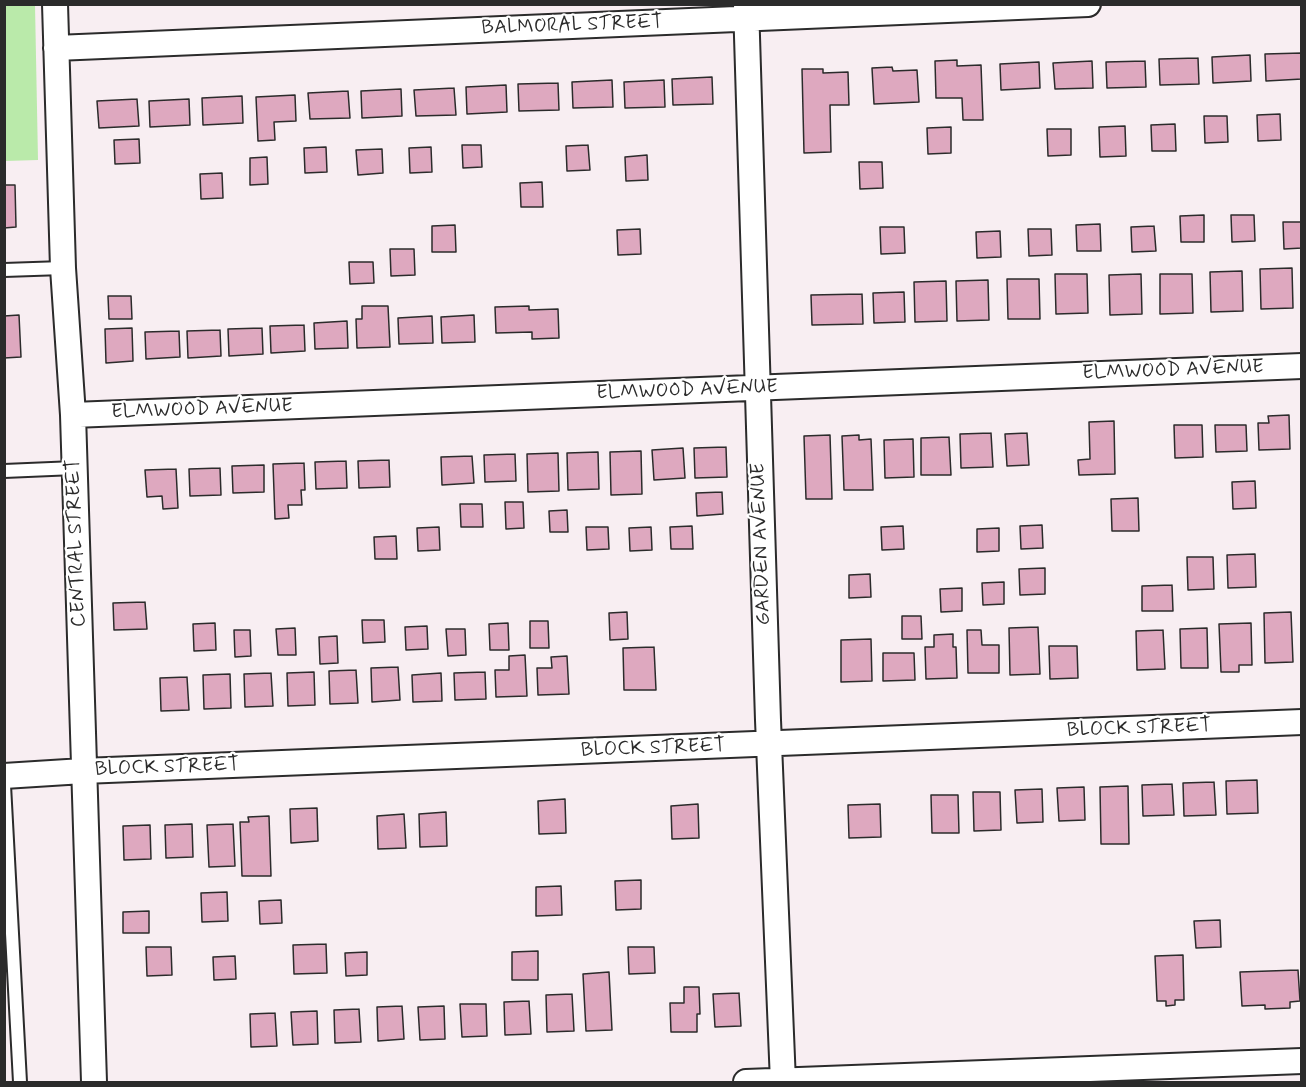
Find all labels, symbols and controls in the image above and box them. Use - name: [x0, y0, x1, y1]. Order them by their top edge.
- street label: BALMORAL STREET: [481, 11, 663, 41]
- street label: ELMWOOD AVENUE: [1082, 356, 1264, 386]
- street label: ELMWOOD AVENUE: [596, 376, 778, 406]
- street label: ELMWOOD AVENUE: [111, 395, 293, 425]
- street label: CENTRAL STREET: [62, 458, 92, 628]
- street label: GARDEN AVENUE: [747, 462, 777, 626]
- street label: BLOCK STREET: [1066, 714, 1212, 744]
- street label: BLOCK STREET: [580, 734, 726, 764]
- street label: BLOCK STREET: [94, 753, 240, 783]

